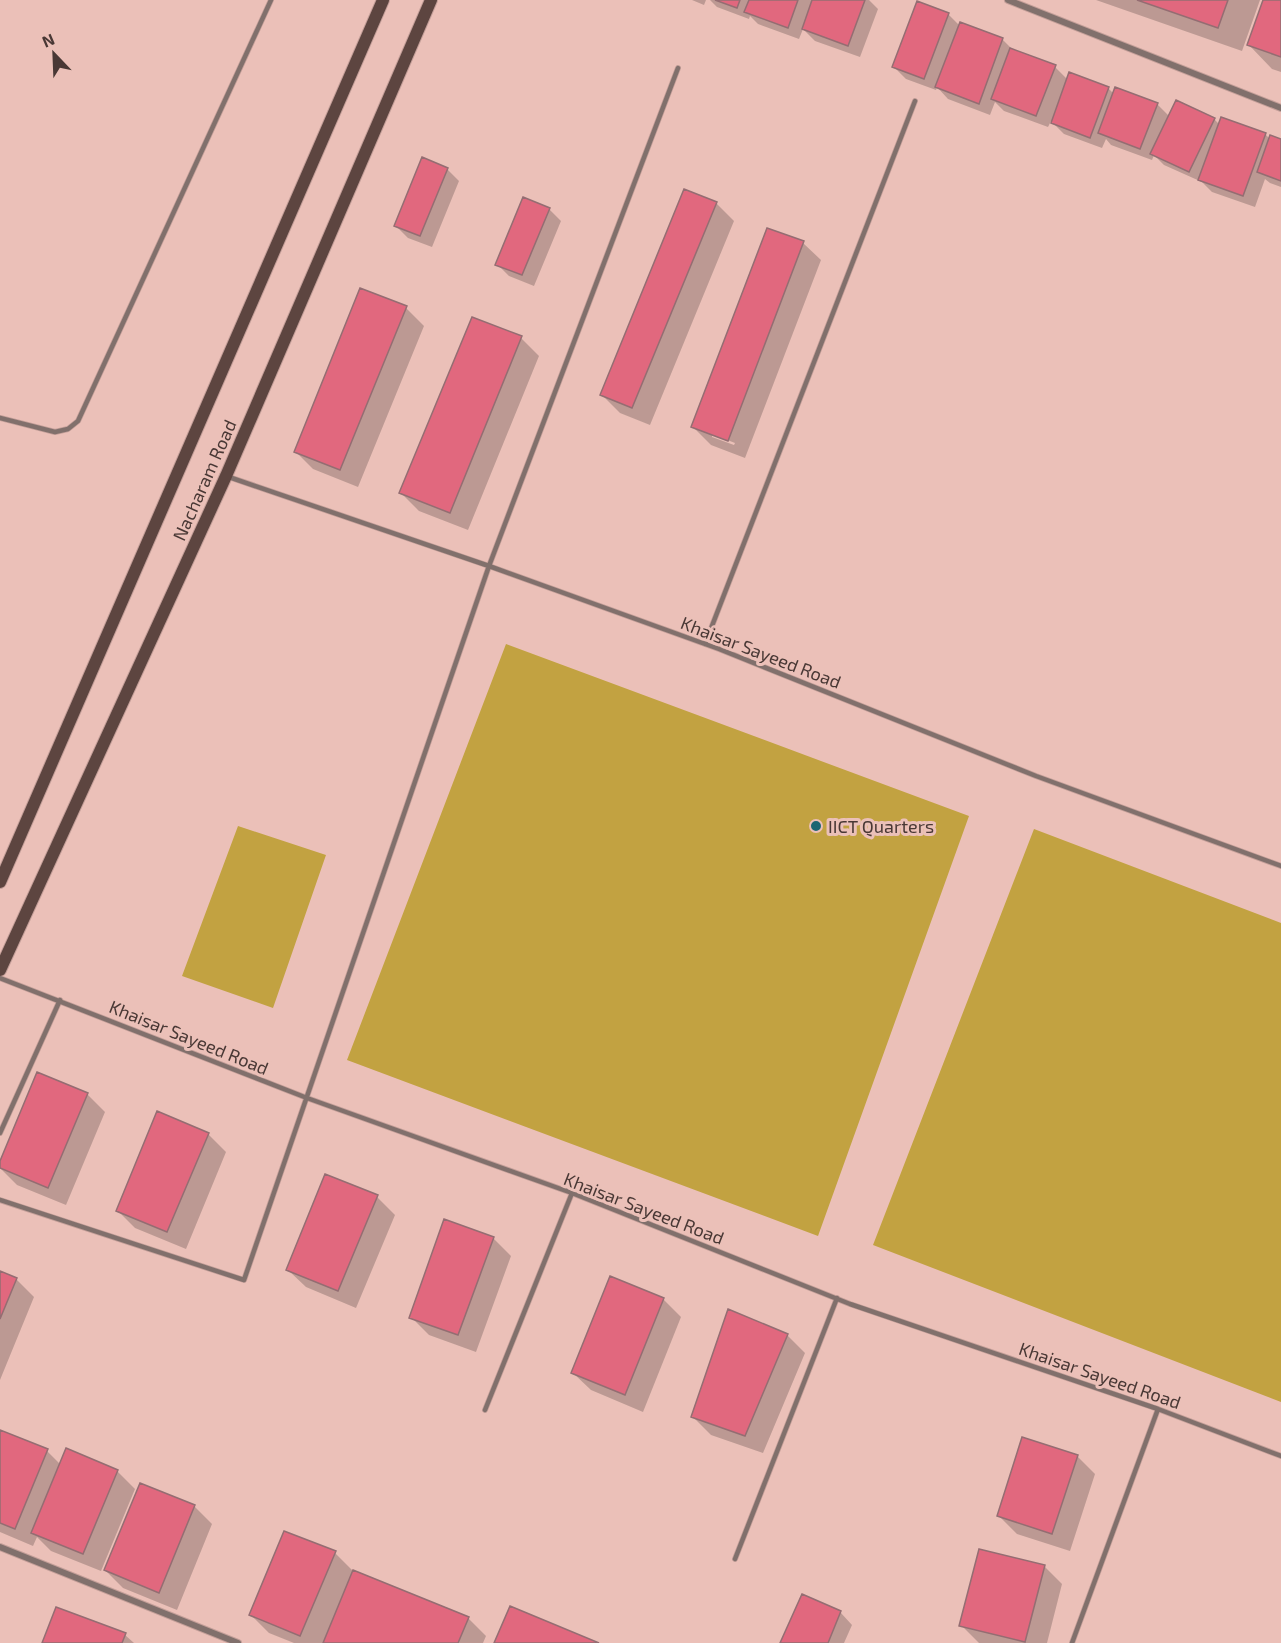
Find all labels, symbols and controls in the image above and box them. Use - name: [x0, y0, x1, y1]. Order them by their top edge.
- north arrow: [24, 24, 84, 84]
- text: N: [39, 29, 57, 51]
- street label: Nacharam Road: [168, 416, 240, 544]
- street label: Khaisar Sayeed Road: [678, 611, 844, 693]
- place label: IICT Quarters: [828, 815, 934, 837]
- marker: IICT Quarters: [809, 819, 823, 833]
- street label: Khaisar Sayeed Road: [106, 995, 272, 1079]
- street label: Khaisar Sayeed Road: [561, 1167, 727, 1249]
- street label: Khaisar Sayeed Road: [1016, 1337, 1184, 1413]

